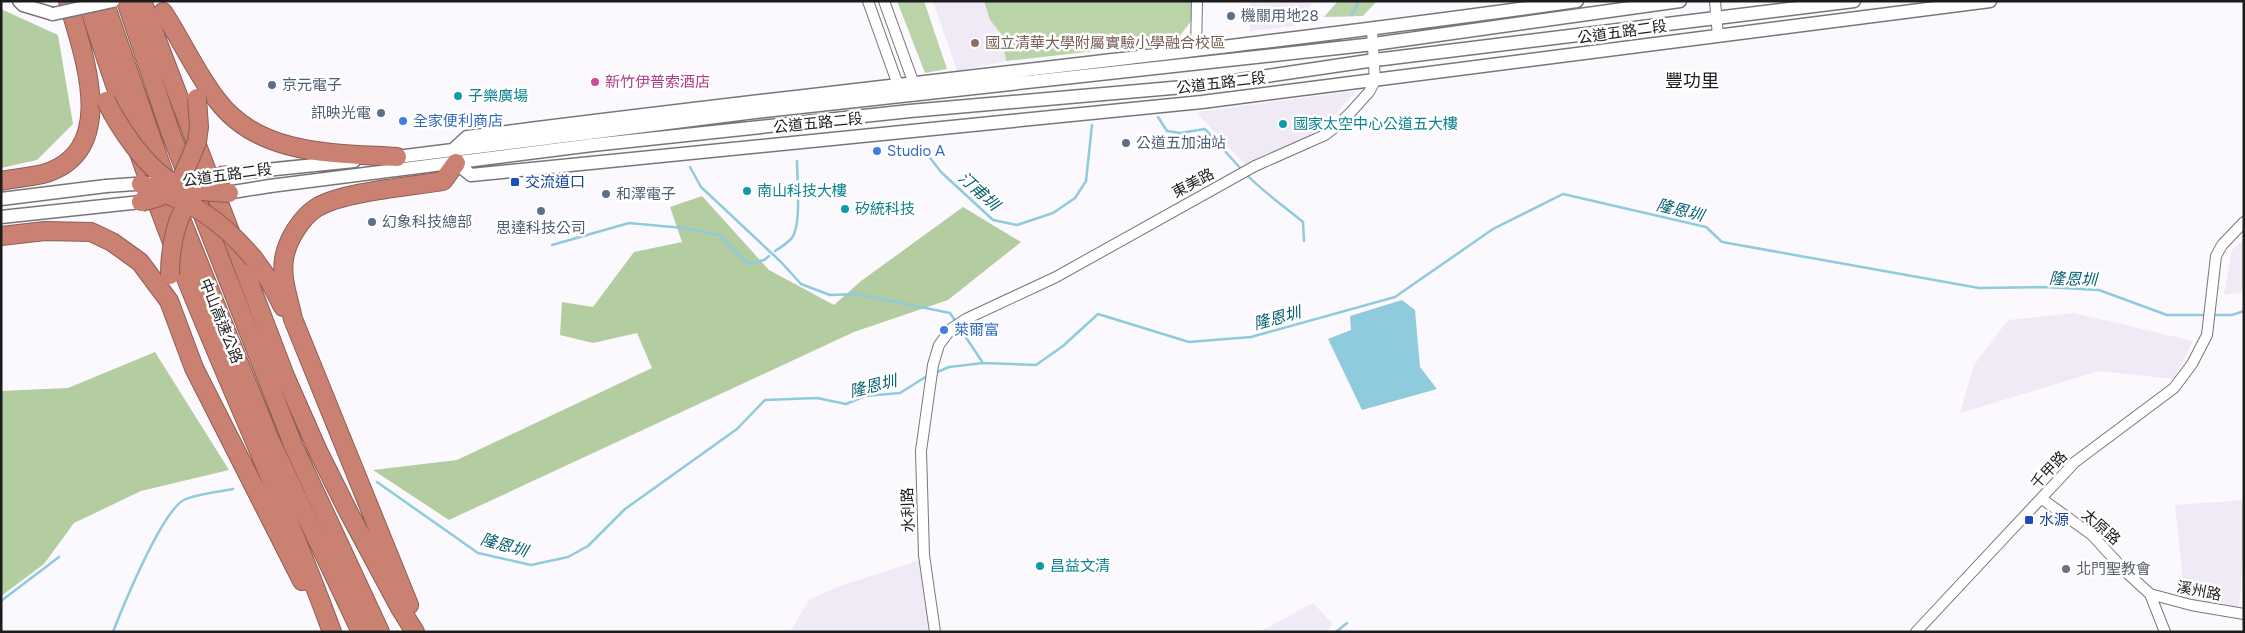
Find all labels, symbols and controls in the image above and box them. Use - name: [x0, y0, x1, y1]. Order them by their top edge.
- place label: 機關用地28: [1241, 7, 1319, 25]
- marker: 機關用地28: [1225, 10, 1237, 22]
- street label: 公道五路二段: [1576, 17, 1668, 47]
- place label: 國立清華大學附屬實驗小學融合校區: [985, 34, 1225, 52]
- marker: 國立清華大學附屬實驗小學融合校區: [969, 37, 981, 49]
- street label: 公道五路二段: [1175, 69, 1267, 97]
- district label: 豐功里: [1665, 70, 1719, 92]
- place label: 新竹伊普索酒店: [605, 73, 710, 91]
- place label: 京元電子: [282, 76, 342, 94]
- marker: 新竹伊普索酒店: [589, 76, 601, 88]
- marker: 京元電子: [266, 79, 278, 91]
- place label: 子樂廣場: [468, 87, 528, 105]
- marker: 子樂廣場: [452, 90, 464, 102]
- place label: 訊映光電: [311, 104, 371, 122]
- marker: 訊映光電: [375, 107, 387, 119]
- street label: 公道五路二段: [772, 109, 864, 137]
- place label: 全家便利商店: [413, 112, 503, 130]
- marker: 全家便利商店: [397, 115, 409, 127]
- place label: 國家太空中心公道五大樓: [1293, 115, 1458, 133]
- marker: 國家太空中心公道五大樓: [1277, 118, 1289, 130]
- place label: 公道五加油站: [1136, 134, 1226, 152]
- marker: 公道五加油站: [1120, 137, 1132, 149]
- place label: Studio A: [887, 142, 945, 160]
- marker: Studio A: [871, 145, 883, 157]
- street label: 公道五路二段: [181, 160, 273, 190]
- street label: 東美路: [1169, 164, 1217, 202]
- water label: 汀甫圳: [955, 168, 1005, 215]
- place label: 交流道口: [525, 173, 585, 191]
- marker: 交流道口: [509, 176, 521, 188]
- place label: 南山科技大樓: [757, 182, 847, 200]
- place label: 和澤電子: [616, 185, 676, 203]
- marker: 南山科技大樓: [741, 185, 753, 197]
- marker: 和澤電子: [600, 188, 612, 200]
- water label: 隆恩圳: [1654, 195, 1708, 226]
- place label: 矽統科技: [855, 200, 915, 218]
- marker: 矽統科技: [839, 203, 851, 215]
- marker: 思達科技公司: [535, 205, 547, 217]
- place label: 幻象科技總部: [382, 213, 472, 231]
- marker: 幻象科技總部: [366, 216, 378, 228]
- place label: 思達科技公司: [496, 219, 586, 237]
- water label: 隆恩圳: [2049, 269, 2099, 289]
- street label: 中山高速公路: [196, 276, 246, 366]
- water label: 隆恩圳: [1251, 302, 1305, 333]
- place label: 萊爾富: [954, 321, 999, 339]
- marker: 萊爾富: [938, 324, 950, 336]
- water label: 隆恩圳: [847, 370, 901, 401]
- street label: 千甲路: [2027, 447, 2071, 493]
- street label: 水利路: [898, 487, 918, 533]
- street label: 太原路: [2078, 505, 2124, 549]
- place label: 水源: [2039, 511, 2069, 529]
- marker: 水源: [2023, 514, 2035, 526]
- water label: 隆恩圳: [478, 529, 532, 561]
- place label: 昌益文清: [1050, 557, 1110, 575]
- marker: 昌益文清: [1034, 560, 1046, 572]
- place label: 北門聖教會: [2076, 560, 2151, 578]
- marker: 北門聖教會: [2060, 563, 2072, 575]
- street label: 溪州路: [2175, 578, 2223, 604]

